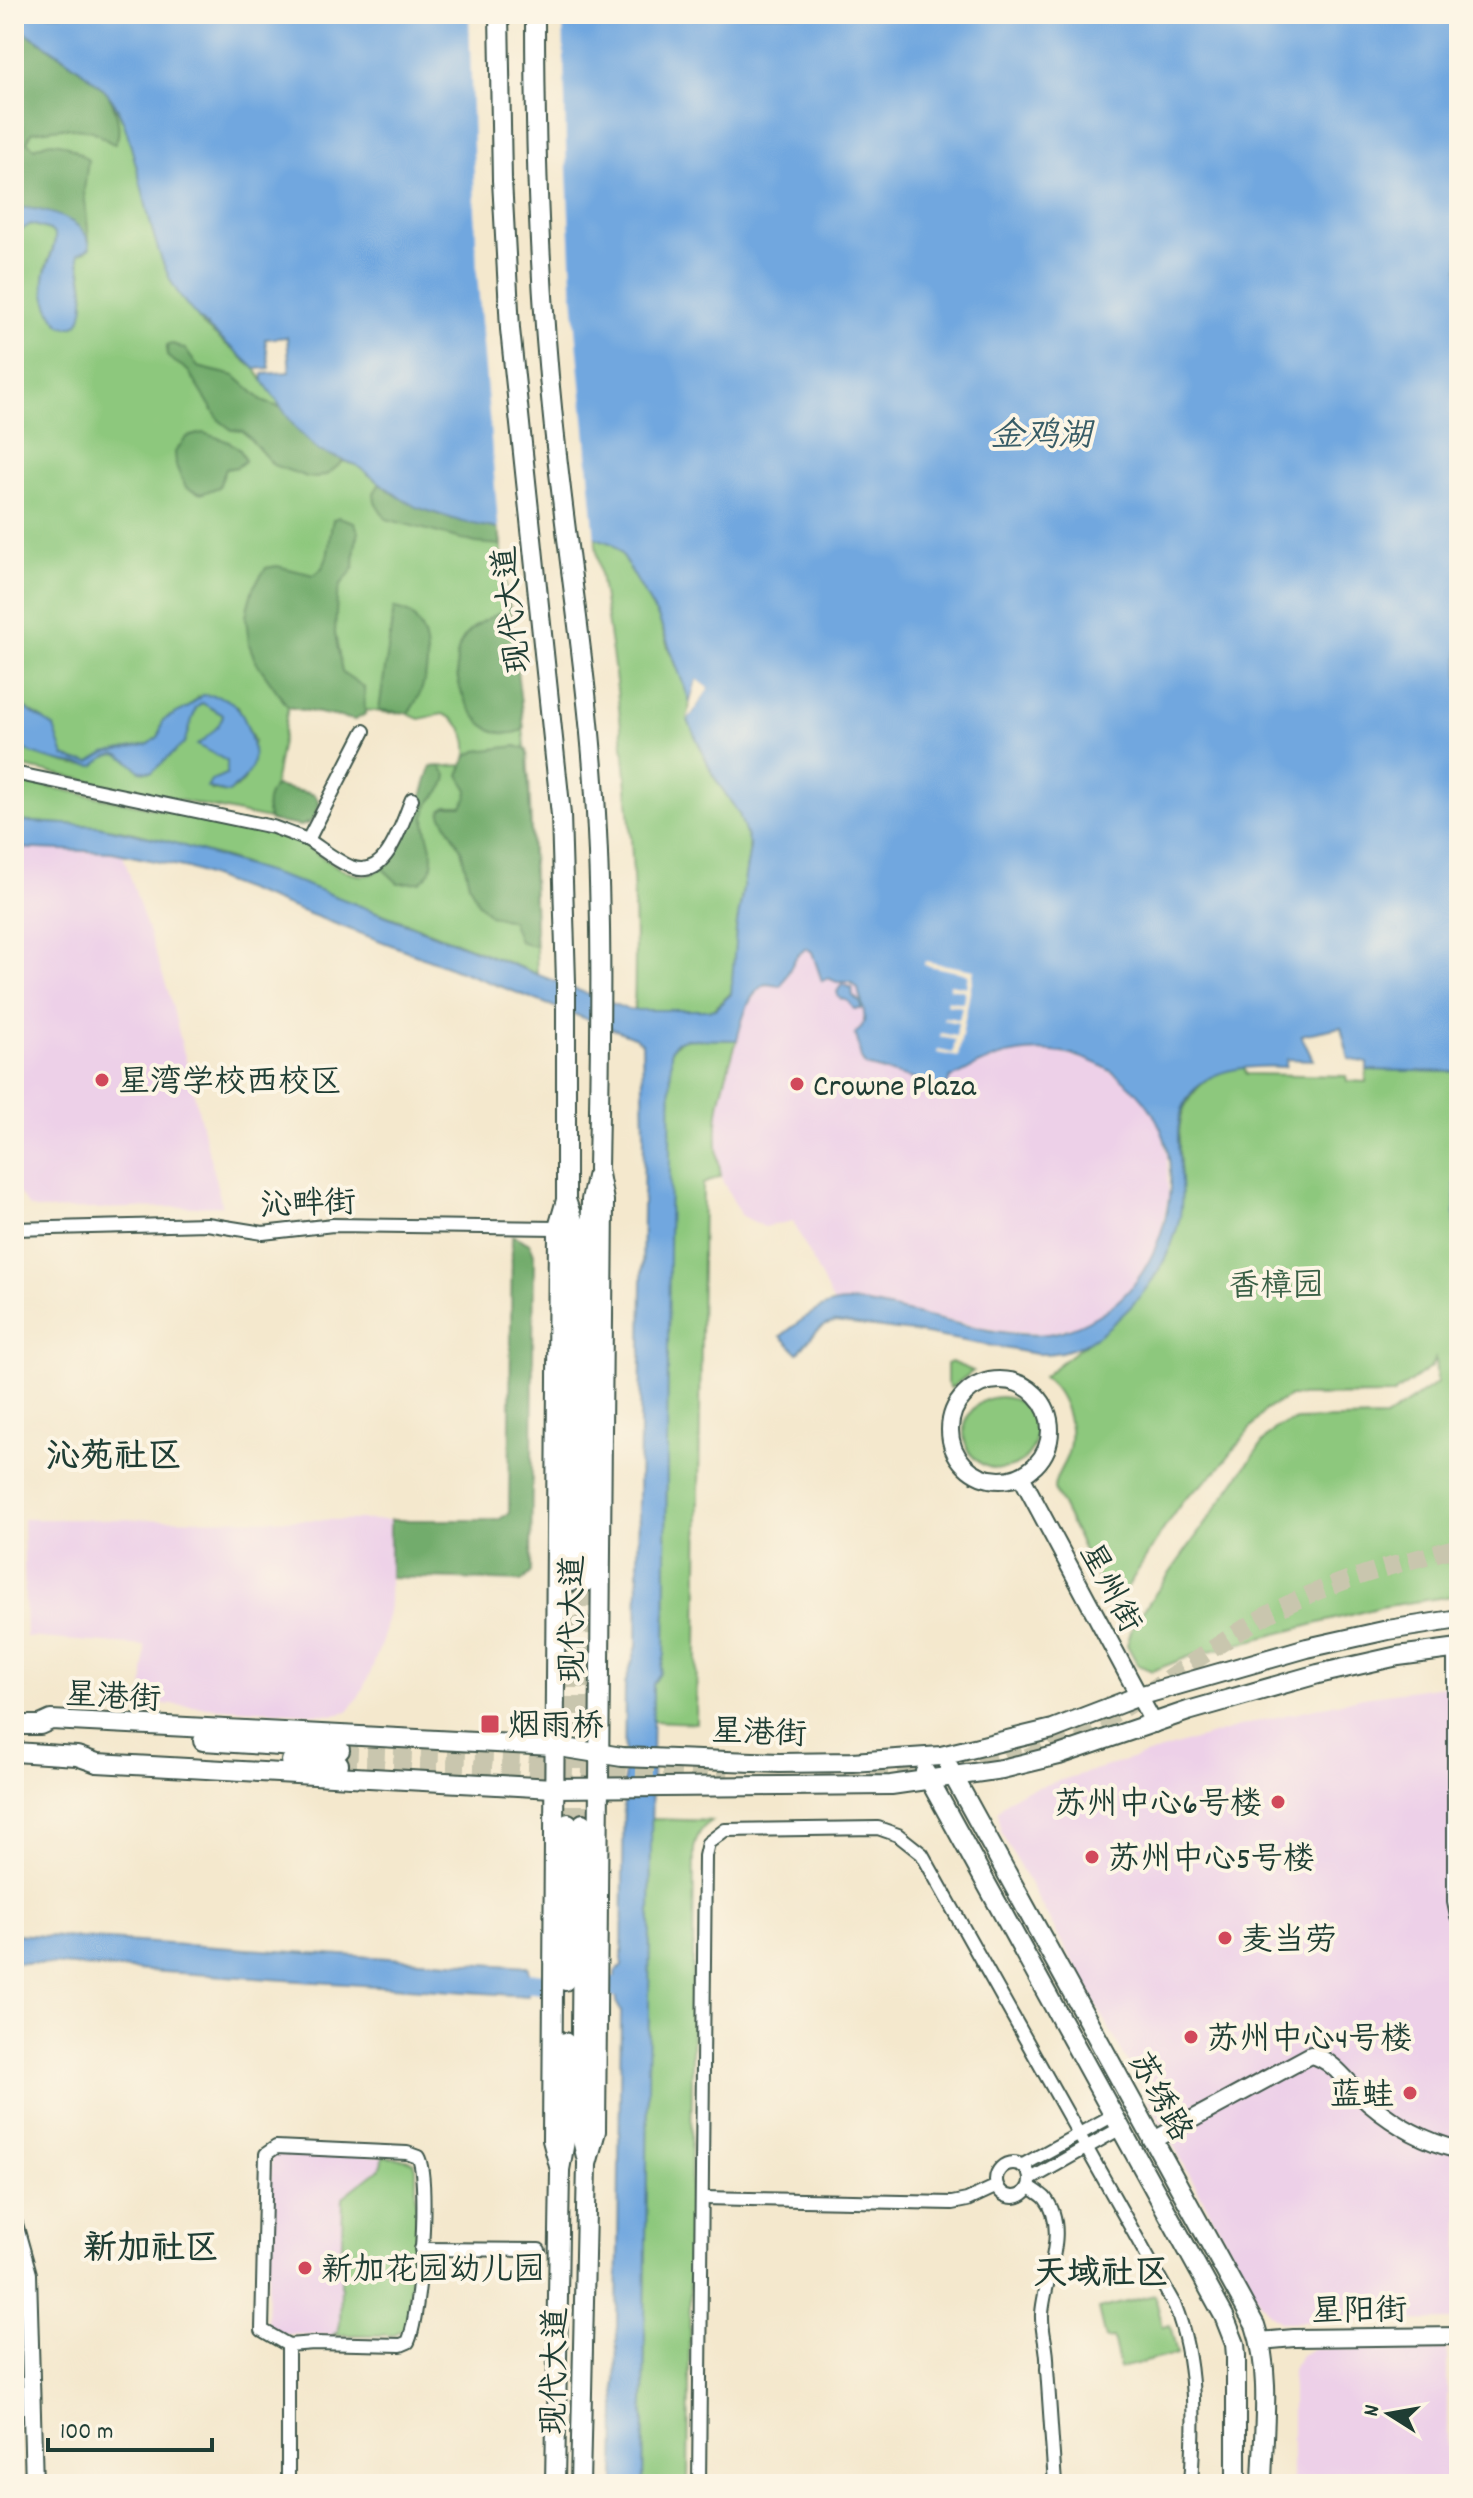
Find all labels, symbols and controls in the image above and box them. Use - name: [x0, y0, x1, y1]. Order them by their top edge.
- water label: 金鸡湖: [990, 414, 1095, 463]
- street label: 现代大道: [484, 543, 546, 676]
- place label: 星湾学校西校区: [118, 1062, 342, 1108]
- place label: Crowne Plaza: [813, 1066, 977, 1112]
- marker: 星湾学校西校区: [93, 1071, 111, 1089]
- marker: Crowne Plaza: [788, 1075, 806, 1093]
- street label: 沁畔街: [259, 1182, 357, 1232]
- park label: 香樟园: [1228, 1266, 1324, 1312]
- district label: 沁苑社区: [46, 1435, 182, 1484]
- street label: 星州街: [1065, 1536, 1150, 1643]
- street label: 现代大道: [553, 1555, 599, 1683]
- street label: 星港街: [64, 1675, 162, 1725]
- place label: 烟雨桥: [508, 1706, 604, 1752]
- street label: 星港街: [710, 1711, 808, 1761]
- marker: 烟雨桥: [479, 1713, 501, 1735]
- place label: 苏州中心6号楼: [1054, 1784, 1262, 1830]
- marker: 苏州中心6号楼: [1269, 1793, 1287, 1811]
- place label: 苏州中心5号楼: [1108, 1839, 1315, 1885]
- marker: 苏州中心5号楼: [1083, 1848, 1101, 1866]
- place label: 麦当劳: [1241, 1920, 1337, 1966]
- marker: 麦当劳: [1216, 1929, 1234, 1947]
- place label: 苏州中心4号楼: [1207, 2019, 1412, 2065]
- marker: 苏州中心4号楼: [1182, 2028, 1200, 2046]
- street label: 苏绣路: [1114, 2045, 1201, 2152]
- place label: 蓝蛙: [1330, 2075, 1394, 2121]
- marker: 蓝蛙: [1401, 2084, 1419, 2102]
- district label: 新加社区: [83, 2227, 219, 2276]
- place label: 新加花园幼儿园: [321, 2250, 545, 2296]
- district label: 天域社区: [1033, 2252, 1169, 2301]
- marker: 新加花园幼儿园: [296, 2259, 314, 2277]
- street label: 星阳街: [1311, 2290, 1407, 2338]
- street label: 现代大道: [534, 2307, 582, 2435]
- north arrow: [1349, 2374, 1429, 2454]
- scale bar: [48, 2402, 212, 2452]
- text: N: [1357, 2402, 1389, 2419]
- text: 100 m: [60, 2416, 113, 2450]

